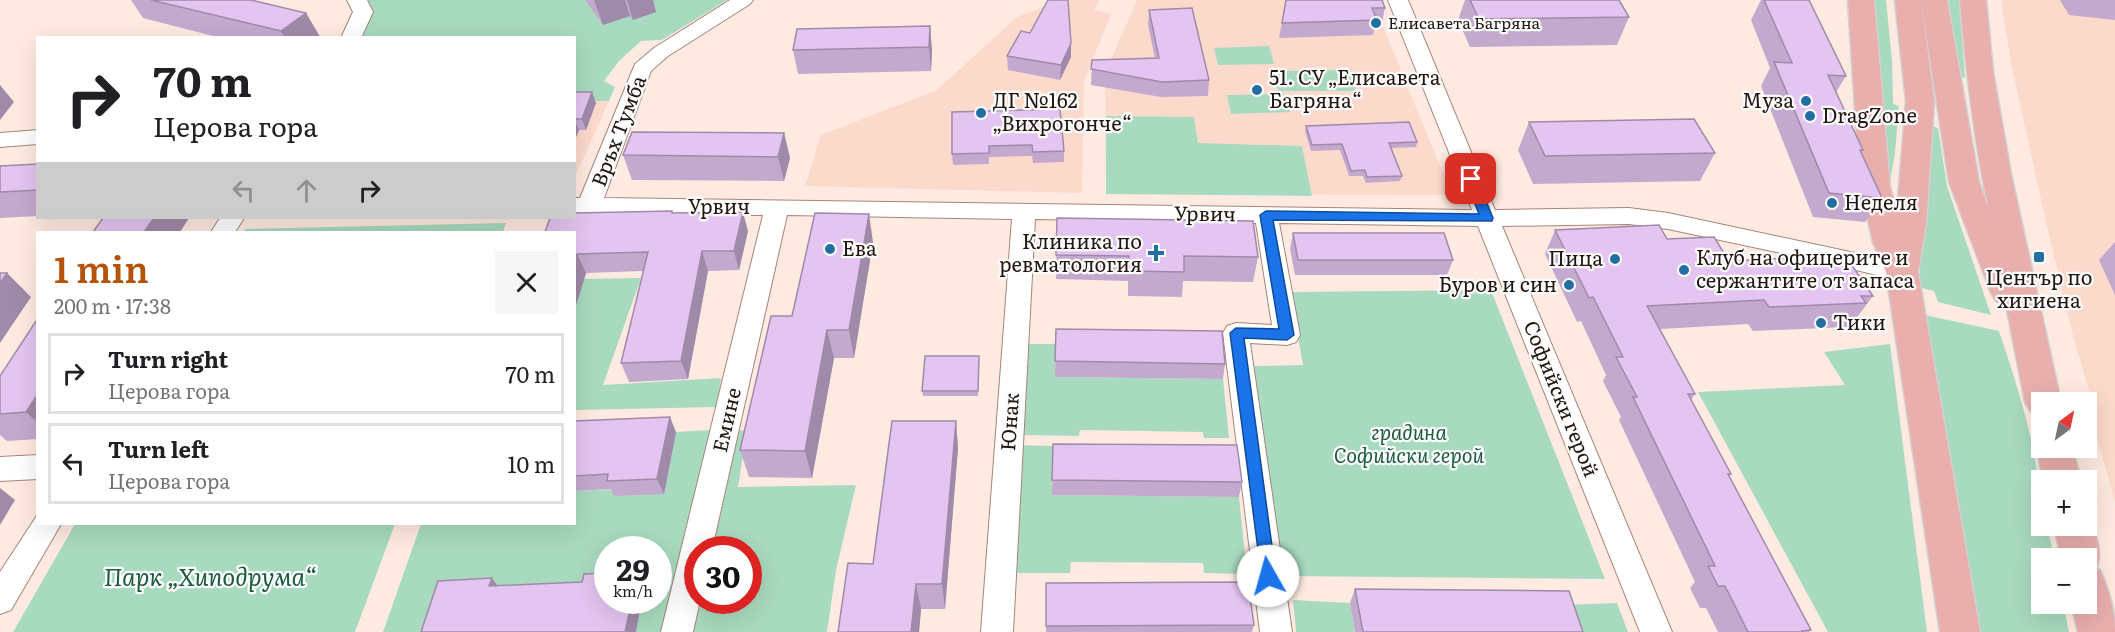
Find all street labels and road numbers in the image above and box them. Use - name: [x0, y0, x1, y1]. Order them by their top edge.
- street label: Връх Тумба: [582, 70, 652, 190]
- street label: Урвич: [688, 190, 750, 220]
- street label: Урвич: [1174, 196, 1236, 228]
- street label: Софийски герой: [1518, 316, 1608, 481]
- street label: Емине: [703, 384, 747, 455]
- street label: Юнак: [991, 392, 1025, 452]

